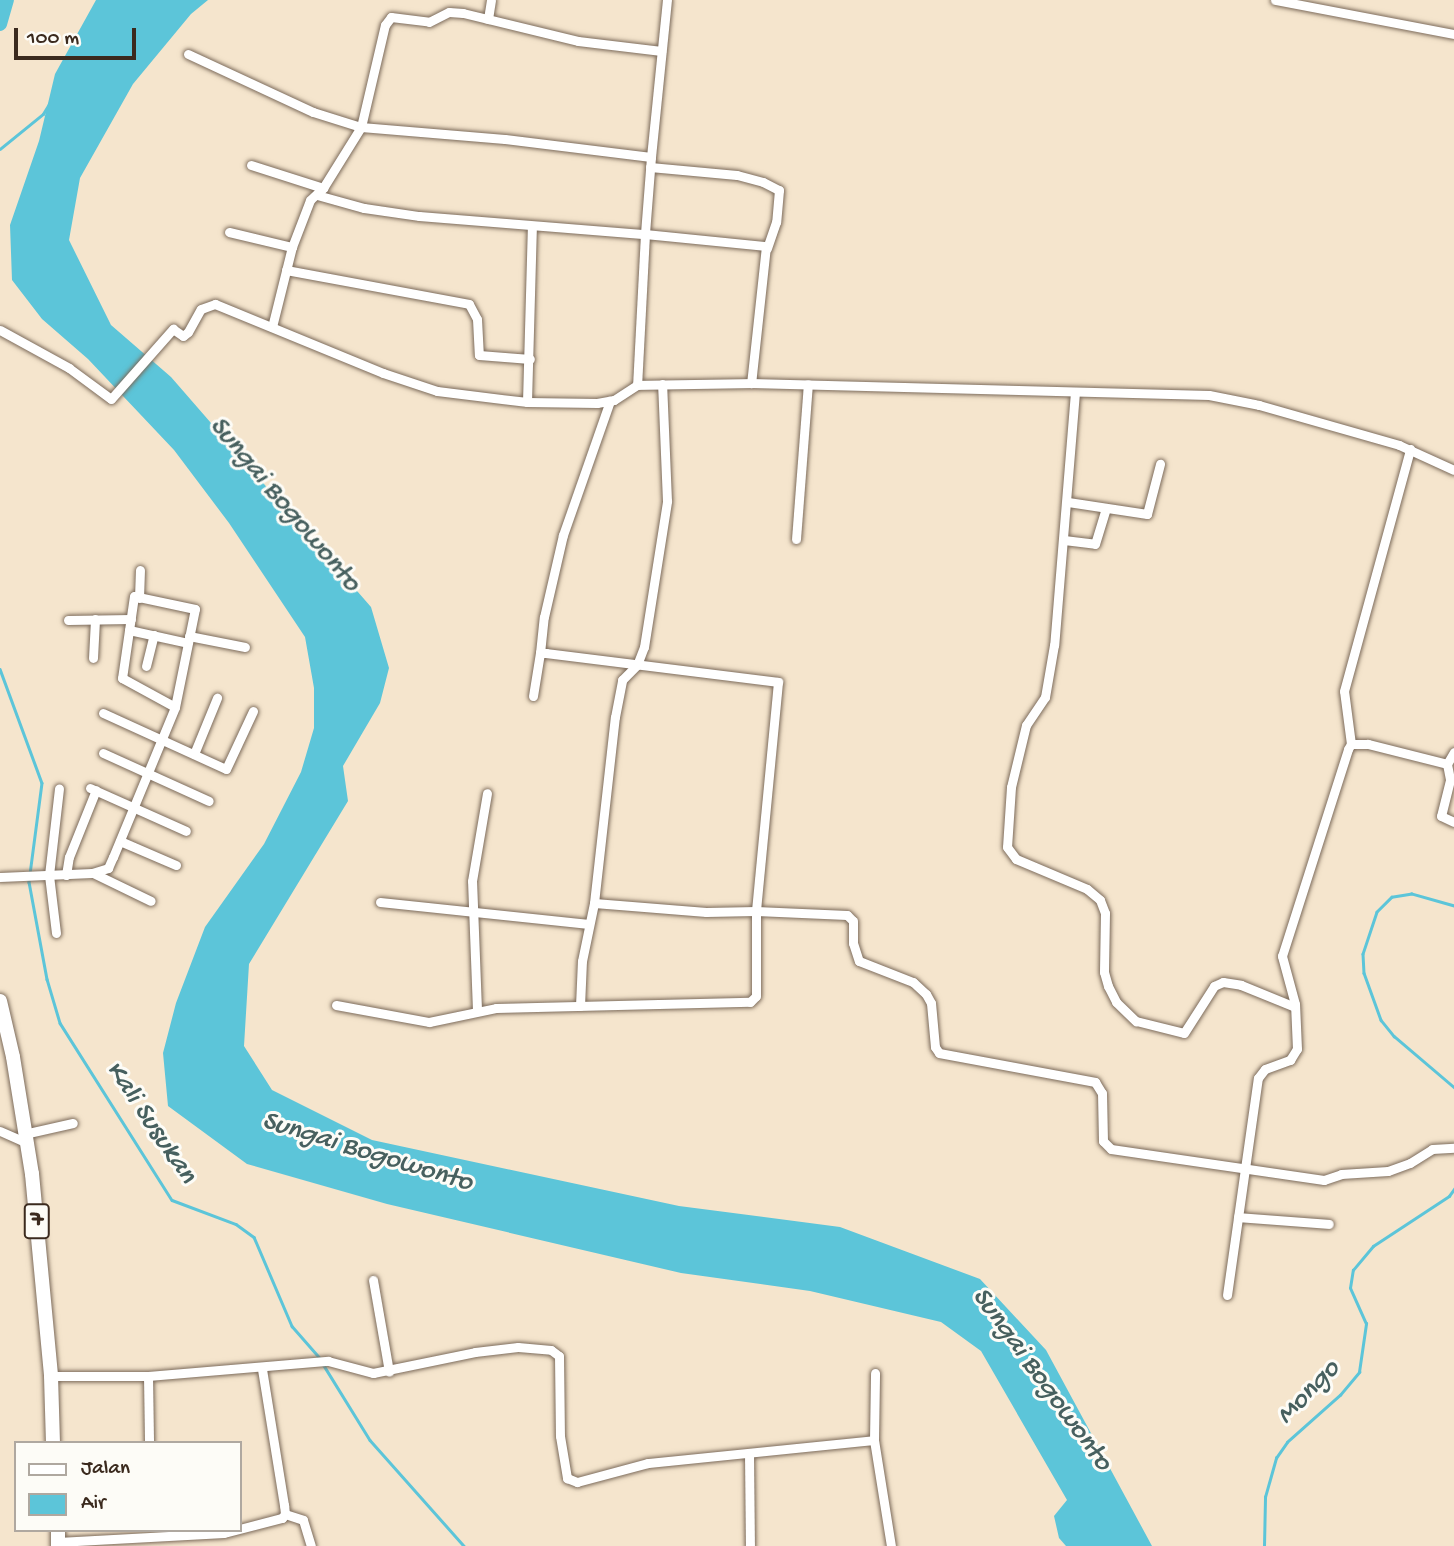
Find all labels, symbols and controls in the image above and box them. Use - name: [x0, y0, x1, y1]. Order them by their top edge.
- scale bar: [18, 14, 140, 58]
- text: 100 m: [27, 27, 79, 52]
- water label: Sungai Bogowonto: [201, 411, 367, 599]
- water label: Kali Susukan: [97, 1055, 203, 1191]
- water label: Sungai Bogowonto: [258, 1105, 476, 1201]
- road number: 7: [23, 1200, 51, 1241]
- water label: Sungai Bogowonto: [963, 1282, 1119, 1478]
- water label: Mongo: [1270, 1353, 1348, 1433]
- legend: [14, 1441, 242, 1532]
- text: Jalan: [81, 1457, 130, 1482]
- text: Air: [81, 1492, 105, 1517]

